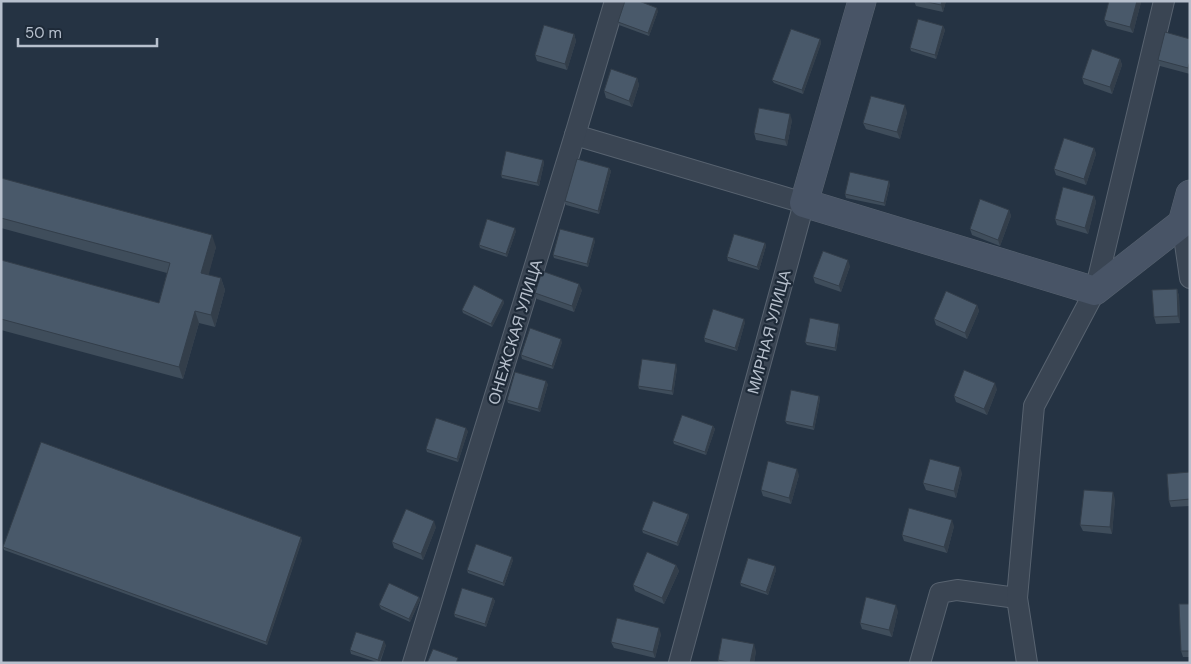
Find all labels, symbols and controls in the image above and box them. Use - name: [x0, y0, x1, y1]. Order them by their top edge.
- scale bar: [18, 15, 156, 47]
- text: 50 m: [25, 23, 62, 43]
- street label: ОНЕЖСКАЯ УЛИЦА: [483, 257, 547, 407]
- street label: МИРНАЯ УЛИЦА: [742, 267, 796, 396]

